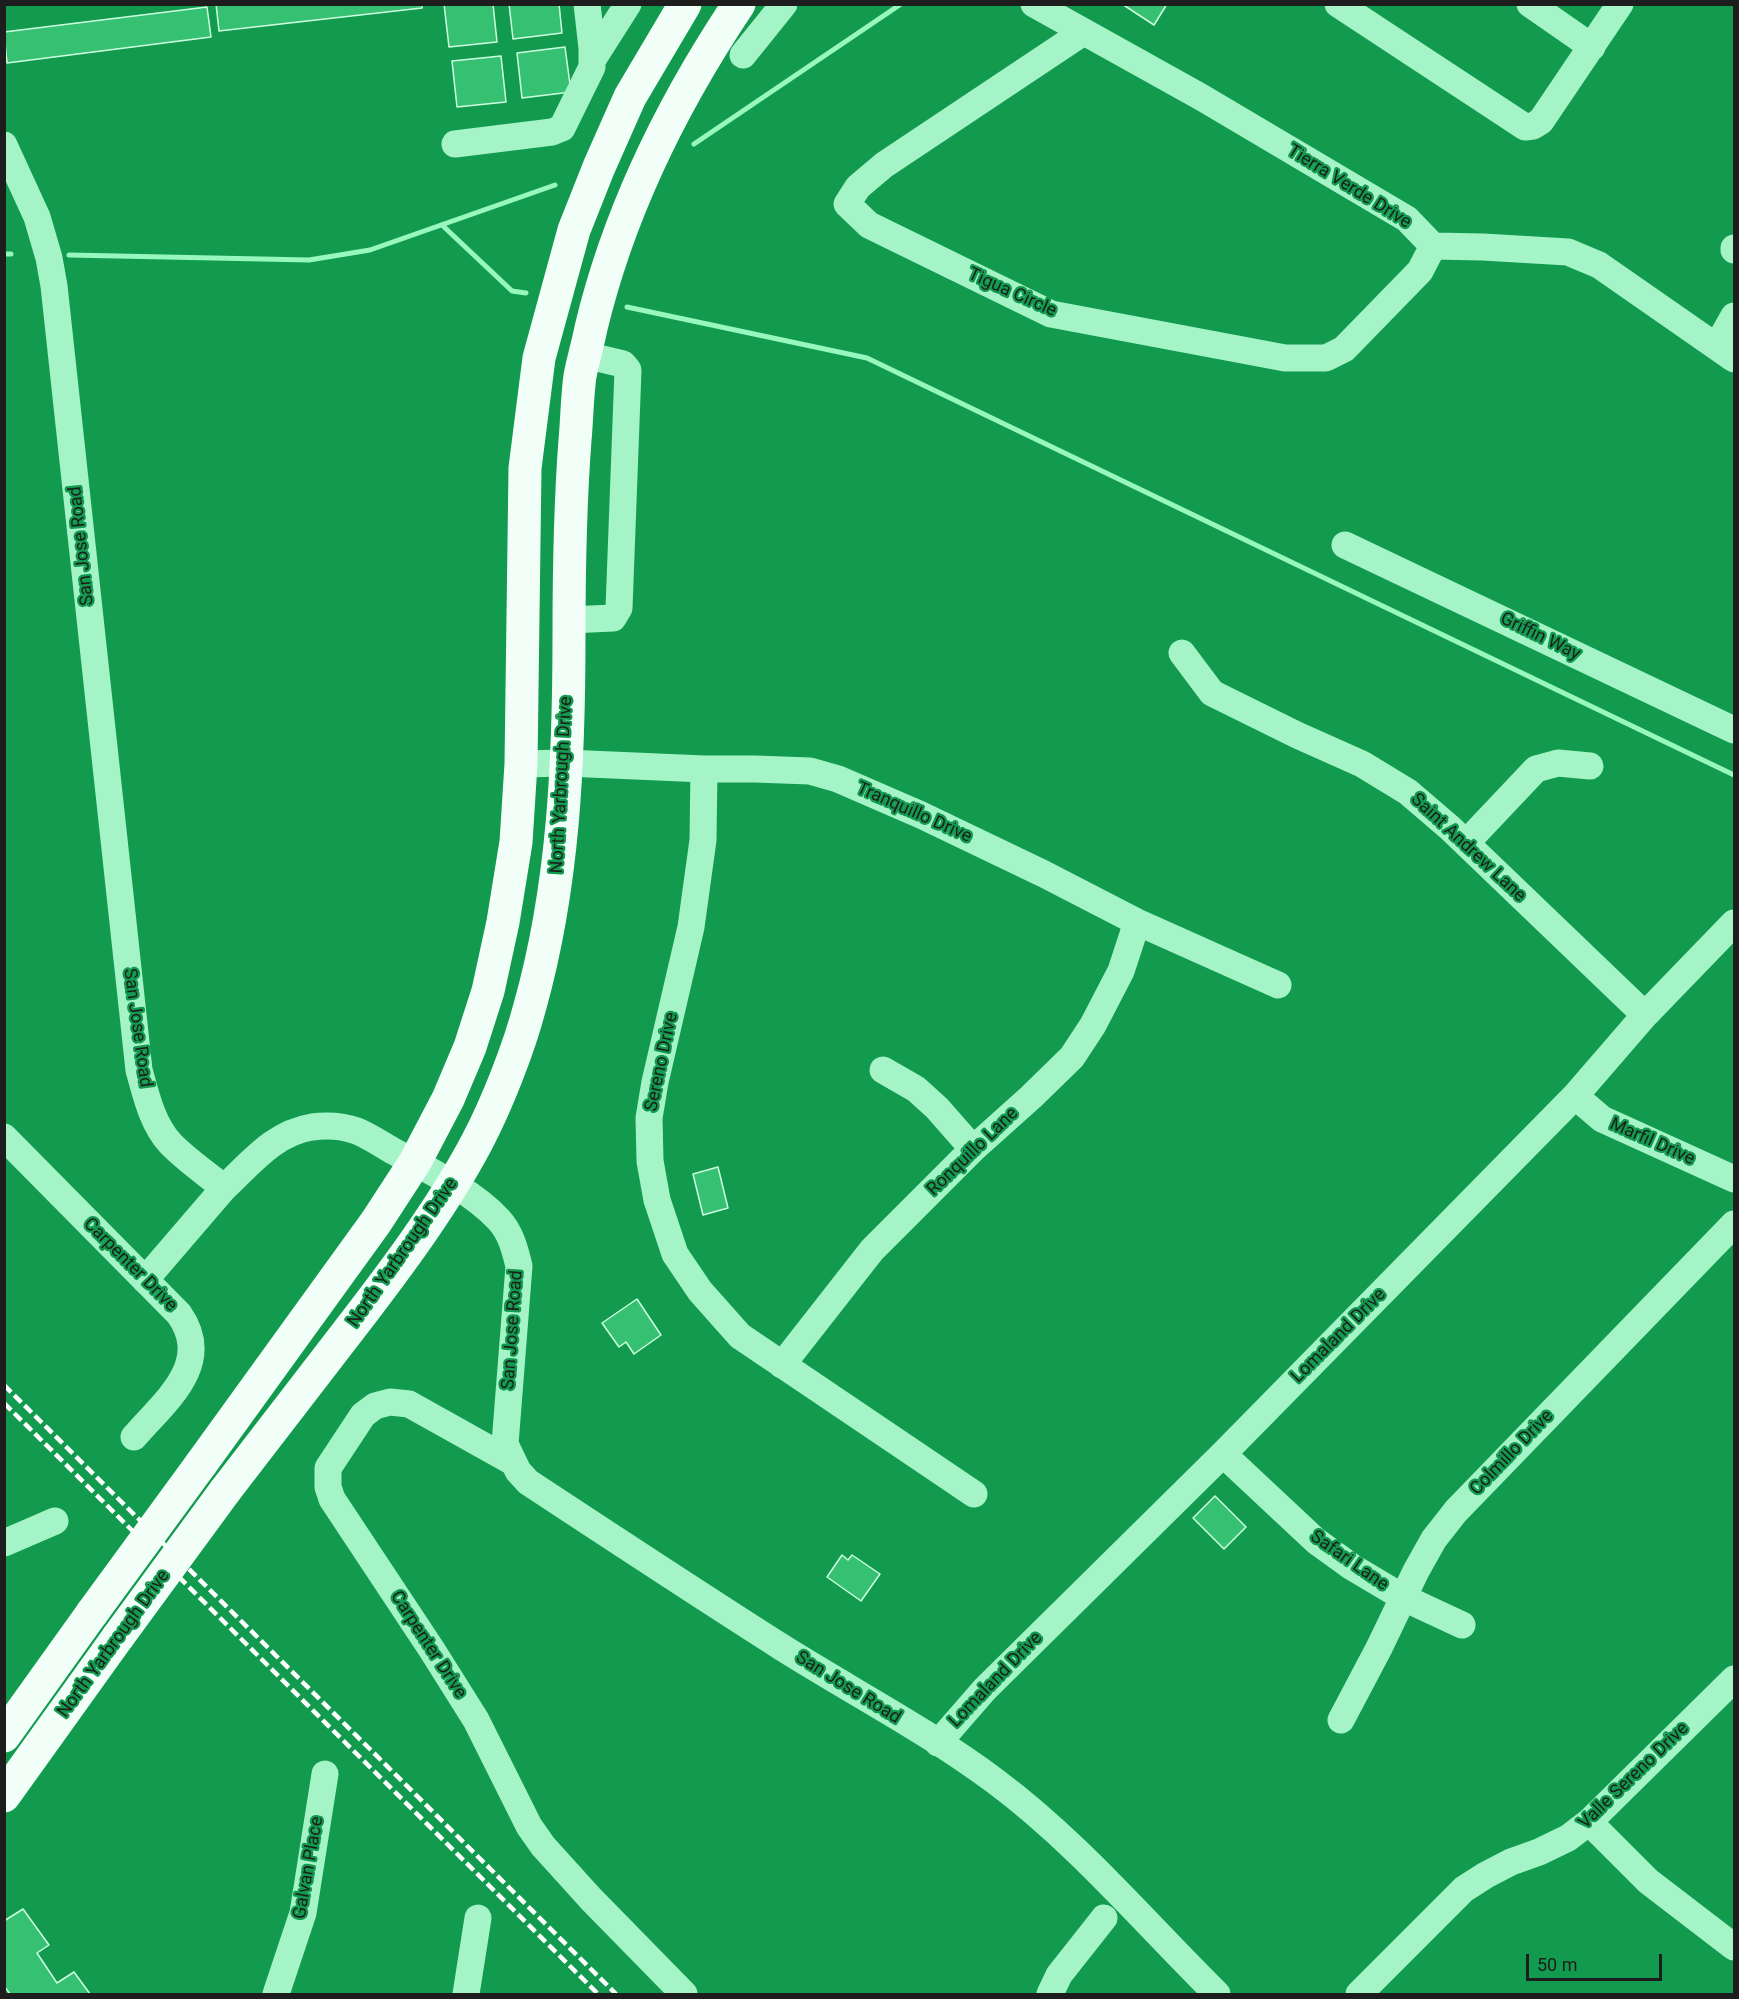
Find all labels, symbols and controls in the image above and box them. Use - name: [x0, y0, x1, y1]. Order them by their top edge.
- street label: Tierra Verde Drive: [1283, 140, 1415, 234]
- street label: Tigua Circle: [964, 264, 1060, 322]
- street label: San Jose Road: [65, 485, 99, 607]
- street label: Griffin Way: [1496, 608, 1584, 666]
- street label: North Yarbrough Drive: [547, 696, 577, 874]
- street label: Tranquillo Drive: [853, 778, 975, 848]
- street label: Saint Andrew Lane: [1406, 789, 1530, 907]
- street label: San Jose Road: [118, 967, 156, 1089]
- street label: Sereno Drive: [641, 1010, 683, 1114]
- street label: Ronquillo Lane: [923, 1103, 1023, 1201]
- street label: Marfil Drive: [1606, 1114, 1698, 1170]
- street label: North Yarbrough Drive: [343, 1174, 463, 1332]
- street label: Carpenter Drive: [79, 1214, 181, 1316]
- street label: San Jose Road: [498, 1270, 528, 1390]
- street label: Lomaland Drive: [1287, 1284, 1391, 1388]
- street label: Colmillo Drive: [1466, 1406, 1558, 1500]
- street label: Safari Lane: [1306, 1526, 1392, 1596]
- street label: North Yarbrough Drive: [53, 1566, 175, 1722]
- street label: Carpenter Drive: [385, 1587, 471, 1703]
- street label: Lomaland Drive: [945, 1628, 1047, 1732]
- street label: San Jose Road: [792, 1647, 904, 1729]
- street label: Valle Sereno Drive: [1575, 1718, 1693, 1834]
- street label: Galvan Place: [289, 1815, 329, 1921]
- scale bar: [1529, 1942, 1666, 1980]
- text: 50 m: [1537, 1954, 1577, 1975]

